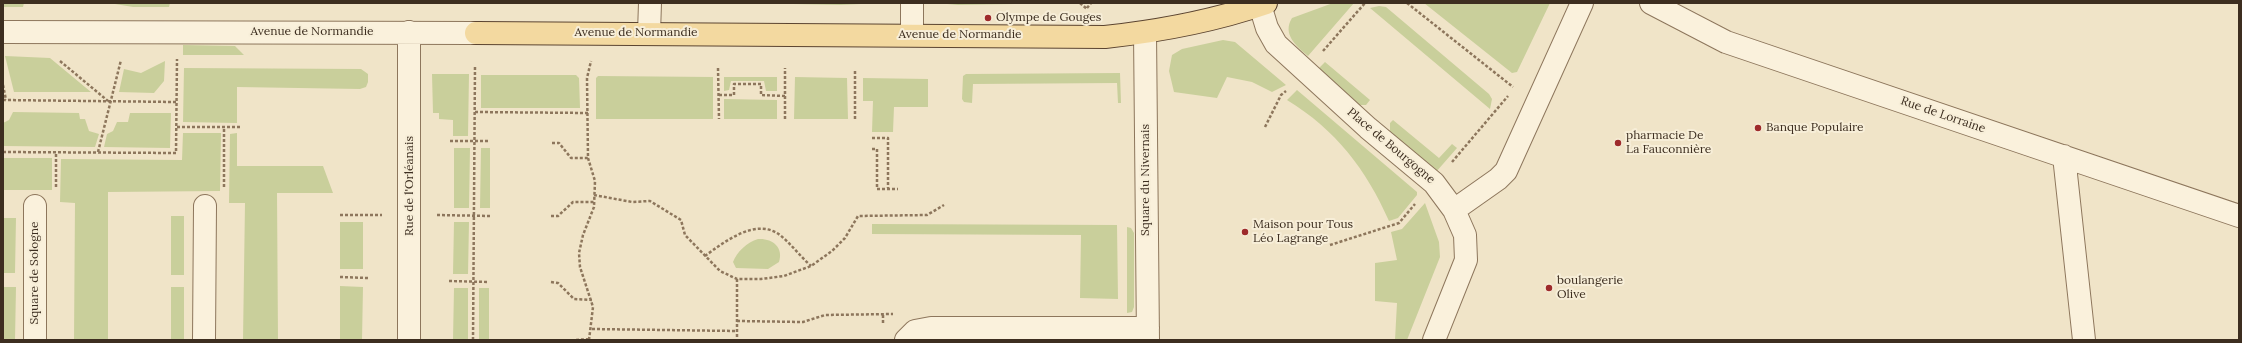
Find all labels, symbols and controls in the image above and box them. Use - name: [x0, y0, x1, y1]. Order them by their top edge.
- place label: Olympe de Gouges: [996, 11, 1101, 25]
- marker: Olympe de Gouges: [983, 13, 993, 23]
- street label: Avenue de Normandie: [250, 25, 374, 39]
- street label: Avenue de Normandie: [574, 26, 698, 40]
- street label: Avenue de Normandie: [898, 28, 1022, 42]
- street label: Rue de Lorraine: [1899, 94, 1987, 136]
- street label: Place de Bourgogne: [1344, 105, 1438, 187]
- place label: Banque Populaire: [1766, 121, 1864, 135]
- marker: Banque Populaire: [1753, 123, 1763, 133]
- street label: Square du Nivernais: [1139, 124, 1153, 236]
- place label: pharmacie De La Fauconnière: [1626, 129, 1711, 157]
- street label: Rue de l'Orléanais: [403, 136, 417, 236]
- marker: pharmacie De La Fauconnière: [1613, 138, 1623, 148]
- place label: Maison pour Tous Léo Lagrange: [1253, 218, 1353, 246]
- street label: Square de Sologne: [28, 221, 42, 325]
- marker: Maison pour Tous Léo Lagrange: [1240, 227, 1250, 237]
- place label: boulangerie Olive: [1557, 274, 1623, 302]
- marker: boulangerie Olive: [1544, 283, 1554, 293]

